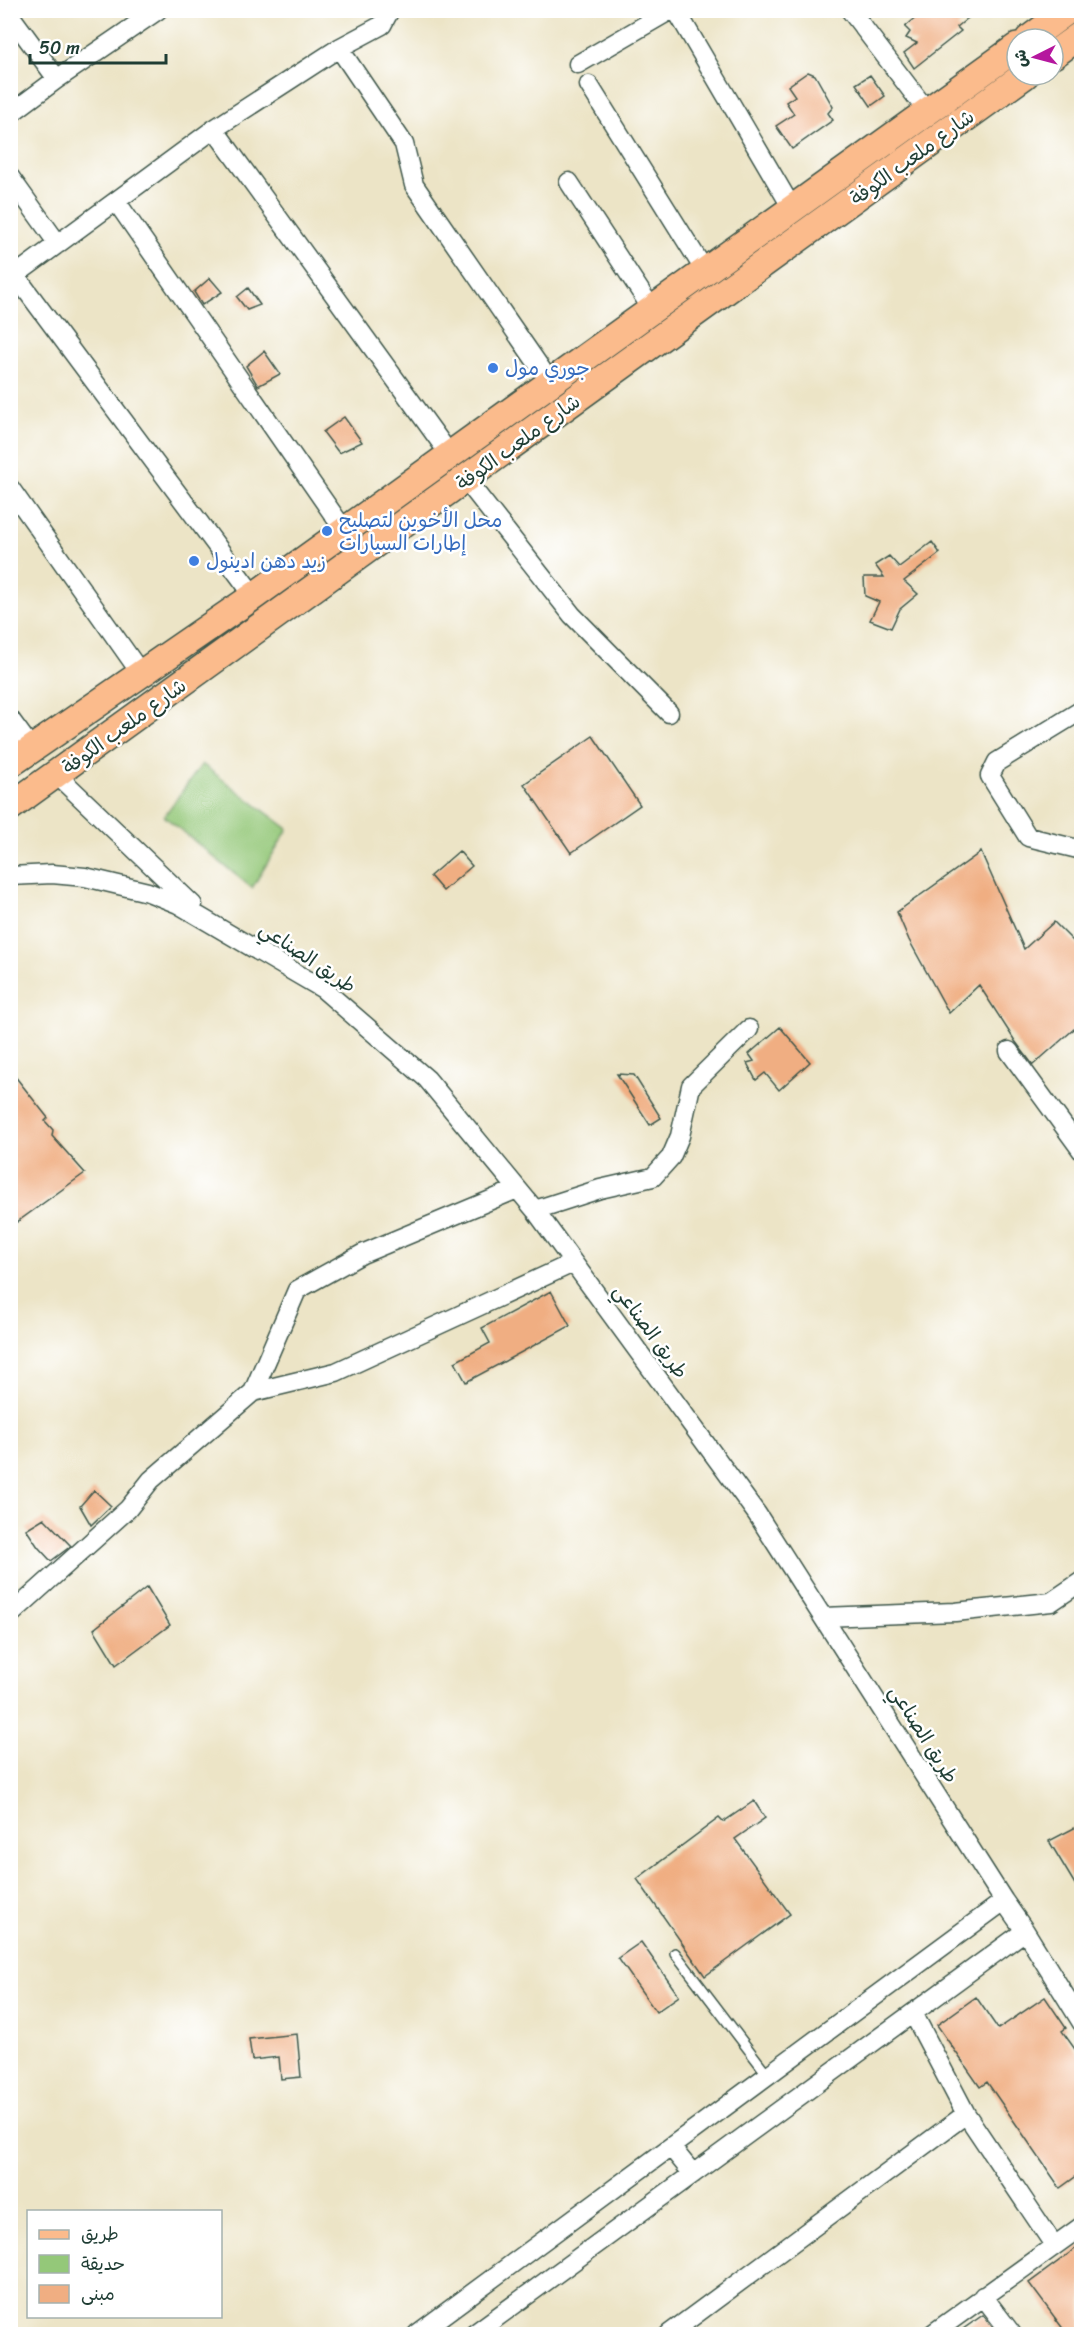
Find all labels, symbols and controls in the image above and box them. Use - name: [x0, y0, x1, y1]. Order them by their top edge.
- scale bar: [30, 27, 166, 65]
- north arrow: [1005, 27, 1065, 87]
- text: 50 m: [39, 32, 80, 64]
- text: ش: [1005, 48, 1036, 69]
- street label: شارع ملعب الكوفة: [842, 100, 982, 215]
- place label: جوري مول: [505, 351, 590, 386]
- marker: جوري مول: [486, 361, 500, 375]
- street label: شارع ملعب الكوفة: [448, 385, 588, 500]
- place label: محل الأخوين لتصليح إطارات السيارات: [339, 503, 502, 561]
- marker: محل الأخوين لتصليح إطارات السيارات: [320, 524, 334, 538]
- place label: زيد دهن ادينول: [206, 544, 326, 579]
- marker: زيد دهن ادينول: [187, 554, 201, 568]
- street label: شارع ملعب الكوفة: [54, 669, 194, 784]
- street label: طريق الصناعي: [252, 912, 364, 1003]
- street label: طريق الصناعي: [604, 1276, 697, 1387]
- street label: طريق الصناعي: [879, 1678, 968, 1791]
- legend: [27, 2210, 222, 2318]
- text: طريق: [81, 2218, 119, 2250]
- text: حديقة: [81, 2248, 125, 2280]
- text: مبنى: [81, 2278, 115, 2310]

